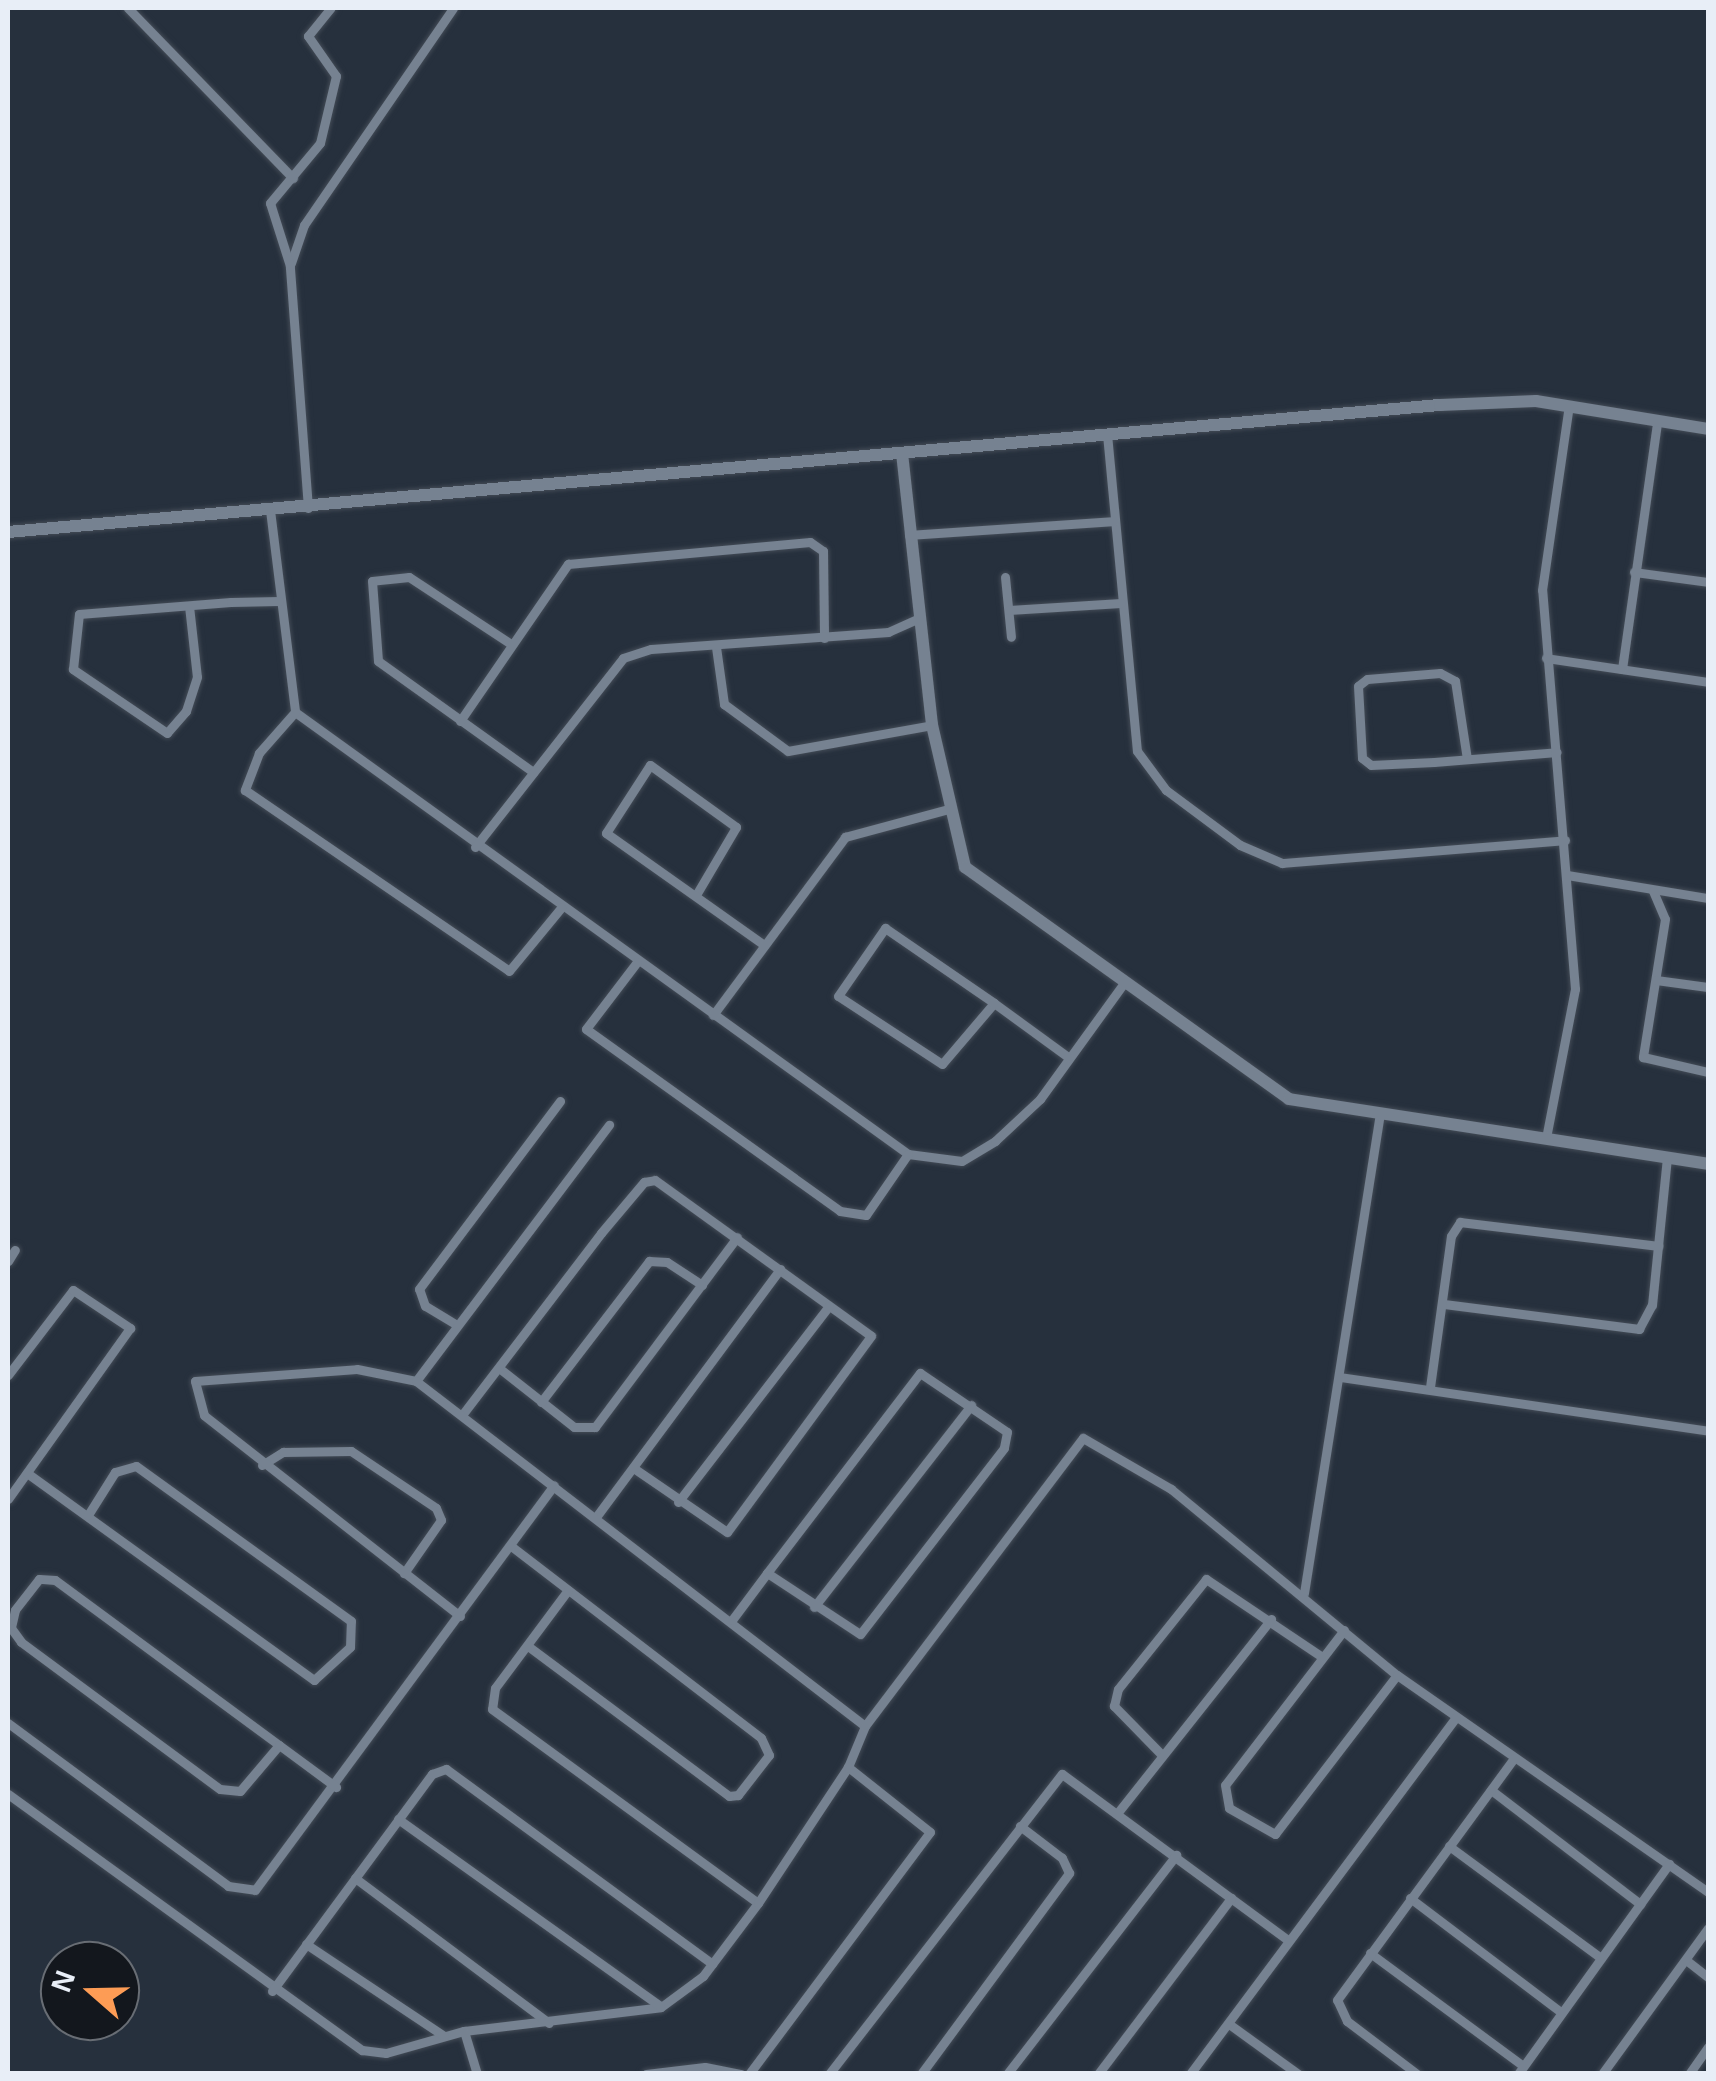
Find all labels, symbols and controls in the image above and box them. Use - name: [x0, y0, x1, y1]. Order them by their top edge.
- north arrow: [40, 1941, 140, 2041]
- text: N: [45, 1966, 81, 1996]

